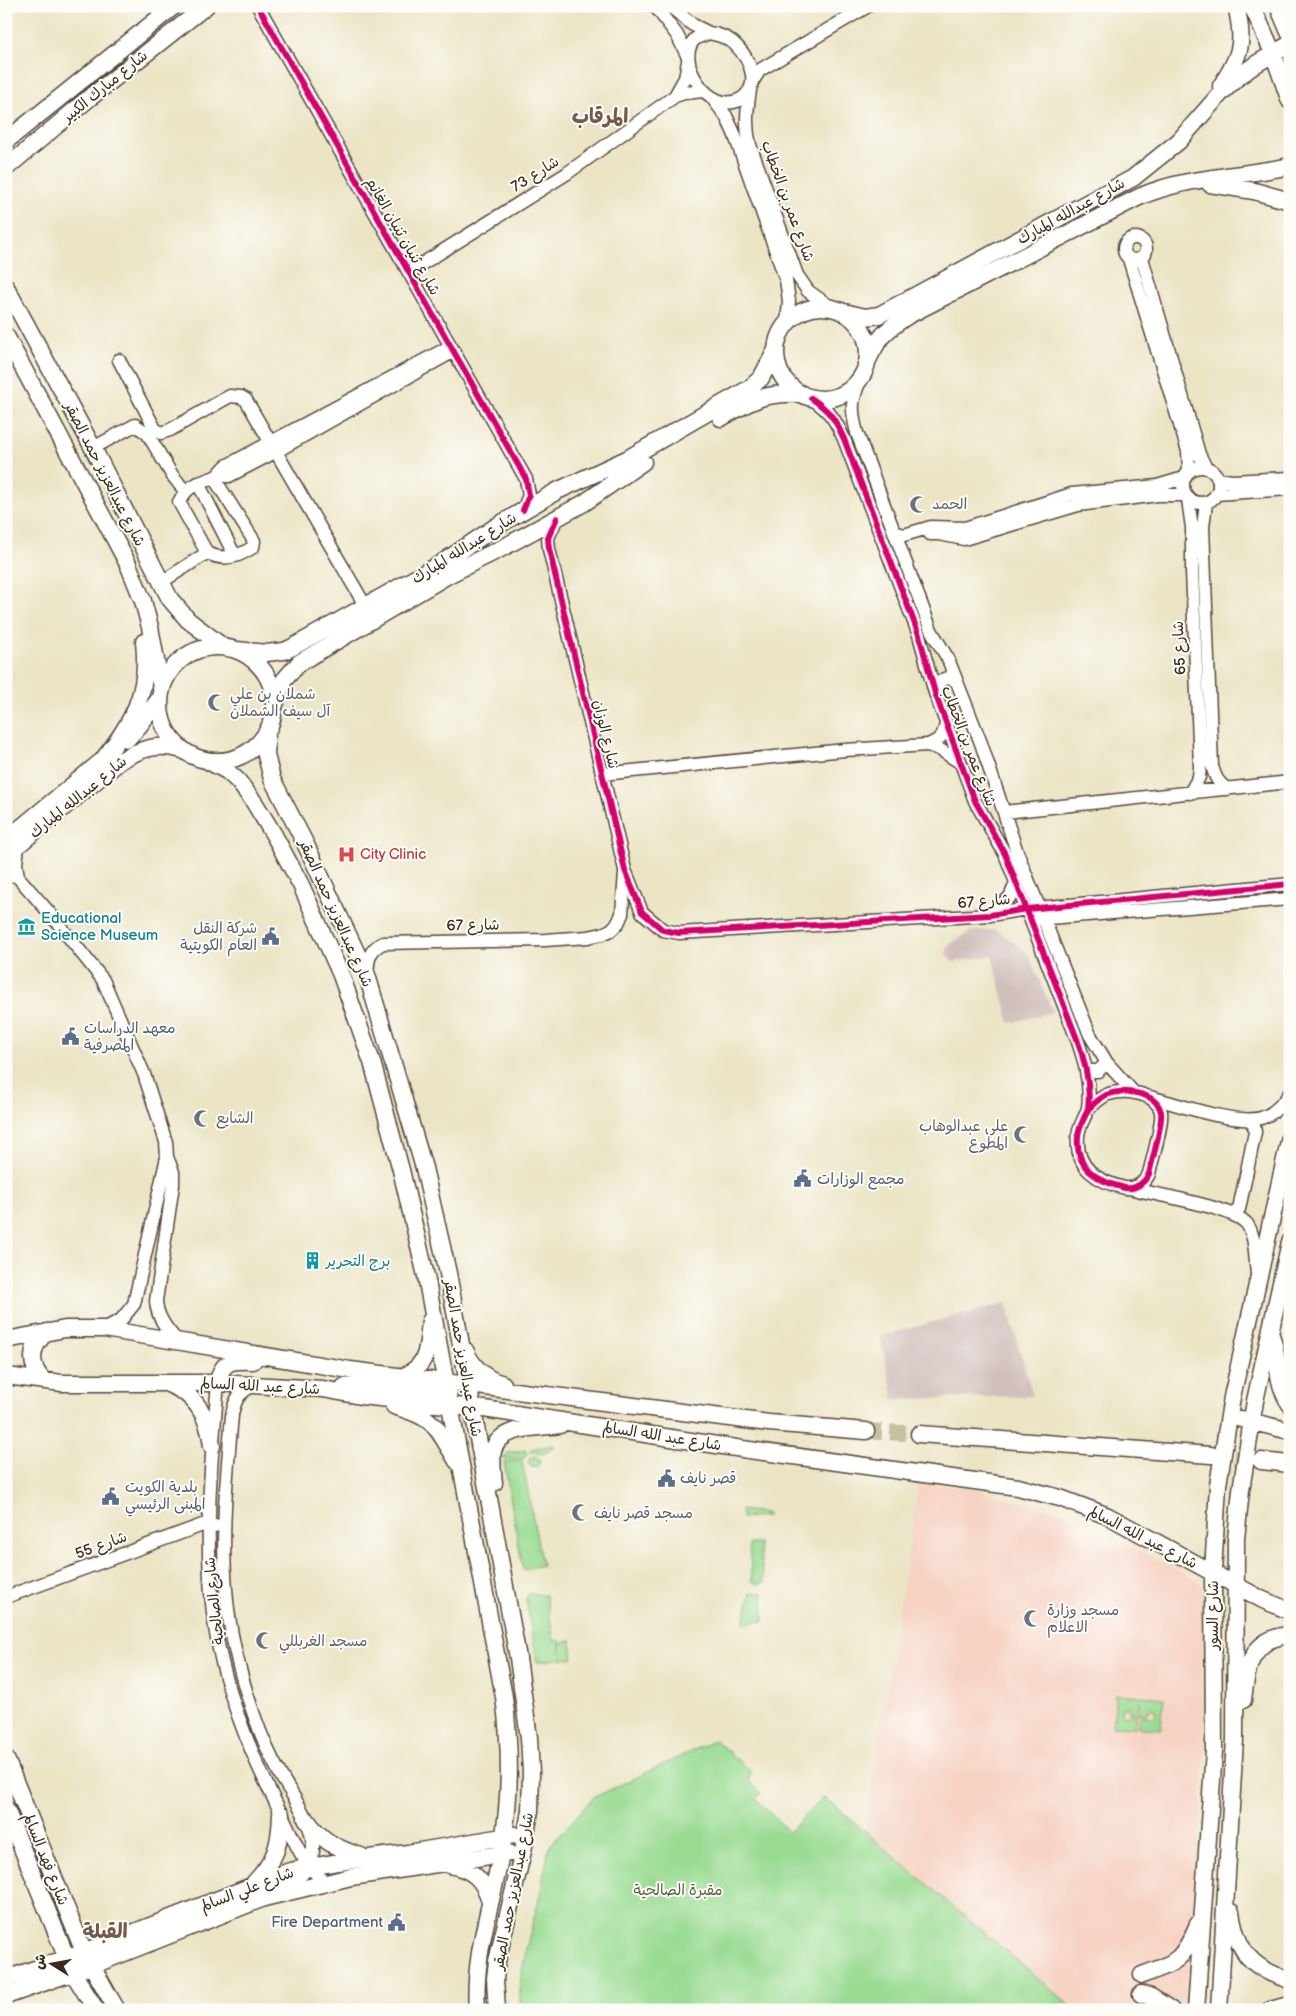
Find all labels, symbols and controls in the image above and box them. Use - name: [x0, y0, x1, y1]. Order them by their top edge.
- street label: شارع مبارك الكبير: [57, 46, 152, 128]
- district label: المرقاب: [572, 105, 628, 129]
- street label: شارع عمر بن الخطاب: [757, 138, 818, 264]
- street label: شارع 73: [508, 152, 563, 197]
- street label: شارع ثنيان ثنيان الغانم: [360, 174, 444, 299]
- street label: شارع عبدالله المبارك: [1014, 174, 1128, 249]
- street label: شارع عبدالعزيز حمد الصقر: [59, 398, 149, 550]
- mosque icon: الحمد: [908, 494, 928, 514]
- place label: الحمد: [932, 495, 967, 514]
- street label: شارع عبدالله المبارك: [408, 509, 520, 588]
- street label: شارع 65: [1169, 620, 1190, 676]
- street label: شارع عمر بن الخطاب: [937, 683, 1000, 809]
- place label: شملان بن علي آل سيف الشملان: [230, 685, 331, 721]
- mosque icon: شملان بن علي آل سيف الشملان: [206, 693, 226, 713]
- street label: شارع الوزان: [588, 698, 623, 770]
- street label: شارع عبدالله المبارك: [26, 752, 131, 843]
- street label: شارع عبدالعزيز حمد الصقر: [294, 835, 377, 990]
- hospital icon: City Clinic: [336, 844, 356, 864]
- place label: City Clinic: [360, 845, 426, 864]
- street label: شارع 67: [957, 890, 1011, 913]
- place label: Educational Science Museum: [41, 909, 158, 945]
- street label: شارع 67: [446, 916, 500, 935]
- museum icon: Educational Science Museum: [17, 917, 37, 937]
- place label: شركة النقل العام الكويتية: [180, 919, 257, 957]
- public building icon: شركة النقل العام الكويتية: [261, 927, 281, 947]
- place label: معهد الدراسات المصرفية: [84, 1019, 176, 1055]
- public building icon: معهد الدراسات المصرفية: [60, 1027, 80, 1047]
- mosque icon: الشايع: [192, 1108, 212, 1128]
- place label: الشايع: [216, 1109, 254, 1129]
- place label: علي عبدالوهاب المطوع: [919, 1117, 1008, 1153]
- mosque icon: علي عبدالوهاب المطوع: [1012, 1125, 1032, 1145]
- public building icon: مجمع الوزارات: [793, 1169, 813, 1189]
- place label: مجمع الوزارات: [817, 1170, 905, 1190]
- building icon: برج التحرير: [302, 1251, 322, 1271]
- place label: برج التحرير: [324, 1252, 390, 1271]
- street label: شارع عبدالعزيز حمد الصقر: [439, 1277, 486, 1438]
- street label: شارع عبد الله السالم: [200, 1374, 320, 1400]
- street label: شارع عبد الله السالم: [601, 1418, 723, 1456]
- public building icon: قصر نايف: [656, 1468, 676, 1488]
- place label: قصر نايف: [680, 1469, 736, 1488]
- place label: بلدية الكويت المبنى الرئيسي: [125, 1478, 205, 1517]
- public building icon: بلدية الكويت المبنى الرئيسي: [101, 1486, 121, 1506]
- street label: شارع عبد الله السالم: [1085, 1502, 1201, 1574]
- mosque icon: مسجد قصر نايف: [570, 1503, 590, 1523]
- place label: مسجد قصر نايف: [594, 1504, 693, 1523]
- street label: شارع 55: [73, 1527, 130, 1564]
- street label: شارع الصالحية: [200, 1556, 229, 1646]
- street label: شارع السور: [1204, 1580, 1223, 1651]
- place label: مسجد وزارة الاعلام: [1047, 1601, 1119, 1638]
- mosque icon: مسجد وزارة الاعلام: [1023, 1609, 1043, 1629]
- mosque icon: مسجد الغربللي: [255, 1631, 275, 1651]
- place label: مسجد الغربللي: [279, 1632, 367, 1654]
- street label: شارع فهد السالم: [18, 1810, 73, 1908]
- street label: شارع عبدالعزيز حمد الصقر: [489, 1811, 538, 1972]
- street label: شارع علي السالم: [198, 1863, 298, 1919]
- park label: مقبرة الصالحية: [633, 1881, 723, 1900]
- public building icon: Fire Department: [387, 1912, 407, 1932]
- place label: Fire Department: [271, 1913, 383, 1932]
- district label: القبلة: [82, 1920, 128, 1944]
- north arrow: [28, 1938, 78, 1988]
- text: ش: [30, 1952, 50, 1971]

